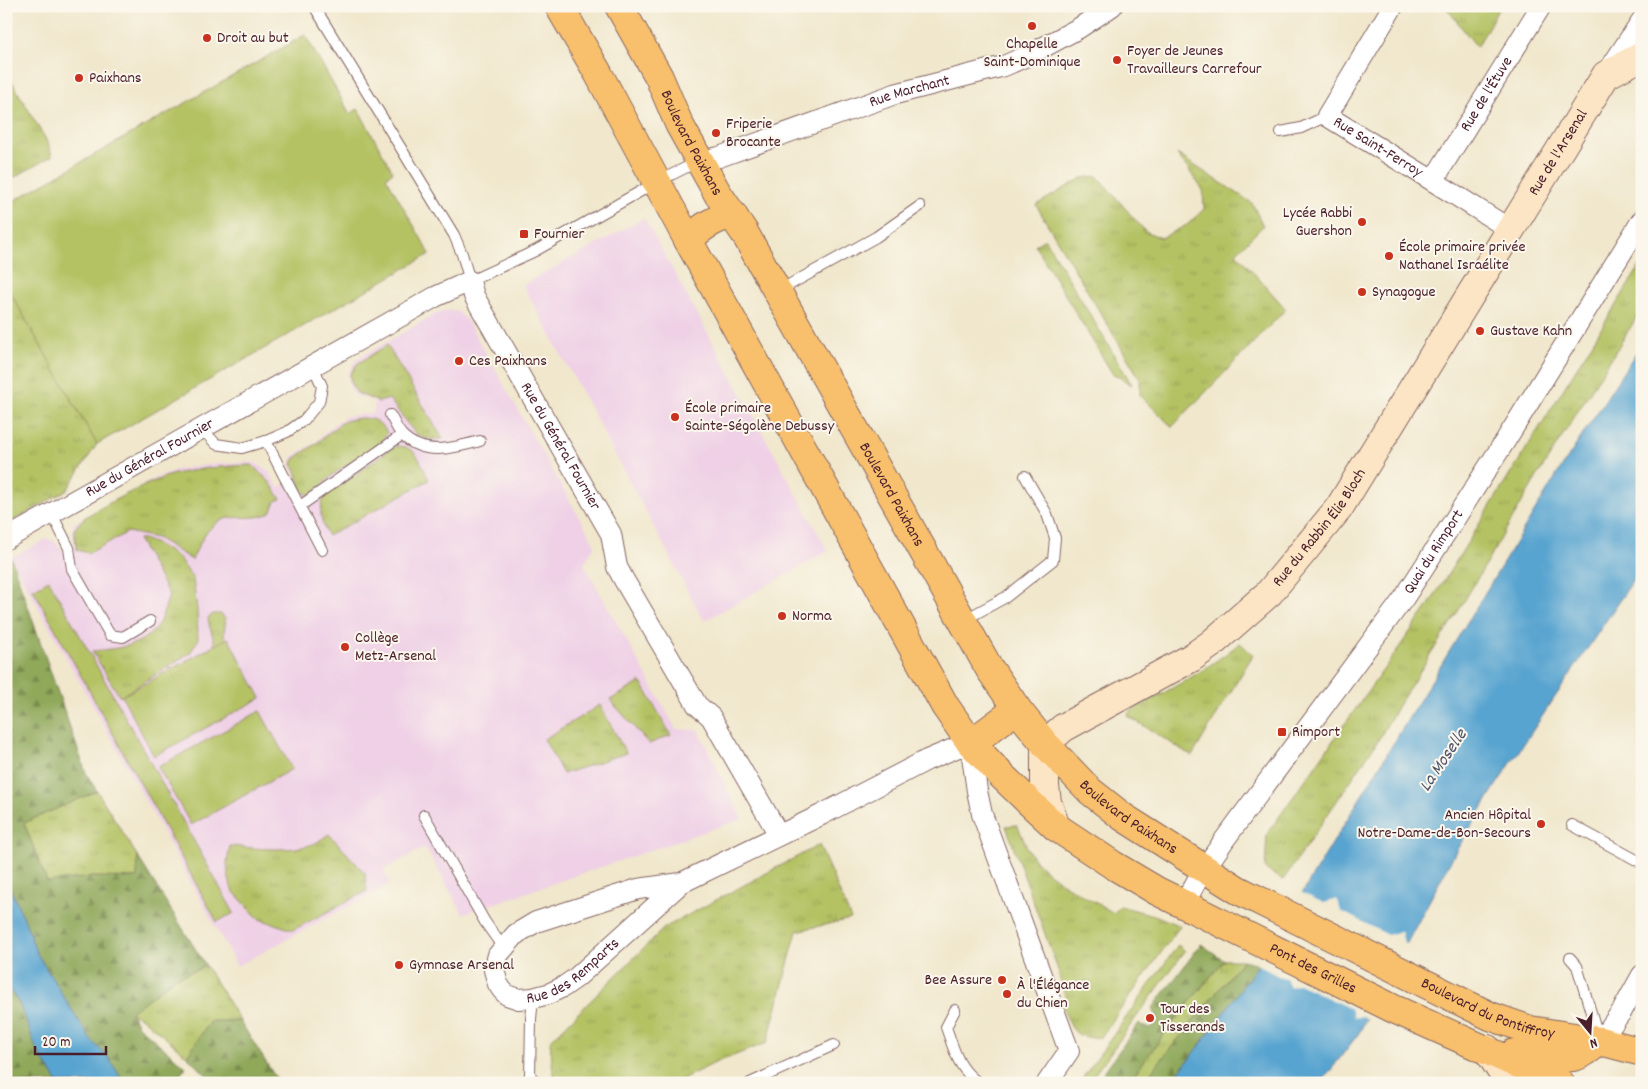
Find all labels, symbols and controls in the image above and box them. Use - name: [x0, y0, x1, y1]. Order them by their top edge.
- marker: Chapelle Saint-Dominique: [1026, 20, 1038, 32]
- place label: Droit au but: [217, 27, 289, 50]
- marker: Droit au but: [201, 32, 213, 44]
- place label: Chapelle Saint-Dominique: [984, 33, 1080, 74]
- place label: Foyer de Jeunes Travailleurs Carrefour: [1127, 40, 1262, 81]
- street label: Rue de l'Étuve: [1455, 52, 1519, 136]
- marker: Foyer de Jeunes Travailleurs Carrefour: [1111, 54, 1123, 66]
- place label: Paixhans: [89, 67, 142, 90]
- street label: Rue Marchant: [866, 69, 952, 114]
- marker: Paixhans: [73, 72, 85, 84]
- street label: Boulevard Paixhans: [654, 87, 728, 200]
- street label: Rue de l'Arsenal: [1523, 105, 1594, 200]
- street label: Rue Saint-Ferroy: [1329, 111, 1428, 184]
- place label: Friperie Brocante: [726, 113, 781, 154]
- marker: Friperie Brocante: [710, 127, 722, 139]
- place label: Lycée Rabbi Guershon: [1283, 202, 1352, 243]
- marker: Lycée Rabbi Guershon: [1356, 216, 1368, 228]
- place label: Fournier: [534, 223, 584, 246]
- marker: Fournier: [518, 228, 530, 240]
- place label: École primaire privée Nathanel Israélite: [1399, 236, 1525, 277]
- marker: École primaire privée Nathanel Israélite: [1383, 250, 1395, 262]
- place label: Synagogue: [1372, 281, 1436, 304]
- marker: Synagogue: [1356, 286, 1368, 298]
- place label: Gustave Kahn: [1490, 320, 1572, 343]
- marker: Gustave Kahn: [1474, 325, 1486, 337]
- place label: Ces Paixhans: [469, 350, 547, 373]
- marker: Ces Paixhans: [453, 355, 465, 367]
- street label: Rue du Général Fournier: [515, 378, 606, 515]
- place label: École primaire Sainte-Ségolène Debussy: [685, 397, 835, 438]
- marker: École primaire Sainte-Ségolène Debussy: [669, 411, 681, 423]
- street label: Rue du Général Fournier: [81, 412, 218, 503]
- street label: Boulevard Paixhans: [853, 438, 930, 551]
- street label: Rue du Rabbin Élie Bloch: [1267, 464, 1372, 592]
- street label: Quai du Rimport: [1398, 505, 1470, 599]
- place label: Norma: [792, 605, 832, 628]
- marker: Norma: [776, 610, 788, 622]
- place label: Collège Metz-Arsenal: [355, 627, 436, 668]
- marker: Collège Metz-Arsenal: [339, 641, 351, 653]
- place label: Rimport: [1292, 721, 1340, 744]
- water label: La Moselle: [1414, 724, 1475, 797]
- marker: Rimport: [1276, 726, 1288, 738]
- street label: Boulevard Paixhans: [1074, 775, 1182, 861]
- place label: Ancien Hôpital Notre-Dame-de-Bon-Secours: [1358, 804, 1531, 845]
- marker: Ancien Hôpital Notre-Dame-de-Bon-Secours: [1535, 818, 1547, 830]
- street label: Rue des Remparts: [526, 932, 625, 1010]
- street label: Pont des Grilles: [1265, 937, 1361, 1000]
- place label: Gymnase Arsenal: [409, 954, 514, 977]
- marker: Gymnase Arsenal: [393, 959, 405, 971]
- place label: Bee Assure: [925, 969, 992, 992]
- street label: Boulevard du Pontiffroy: [1417, 972, 1557, 1045]
- marker: Bee Assure: [996, 974, 1008, 986]
- place label: À l'Élégance du Chien: [1017, 974, 1089, 1015]
- marker: À l'Élégance du Chien: [1001, 988, 1013, 1000]
- place label: Tour des Tisserands: [1160, 998, 1225, 1039]
- north arrow: [1566, 1006, 1616, 1056]
- marker: Tour des Tisserands: [1144, 1012, 1156, 1024]
- scale bar: [35, 1024, 106, 1056]
- text: 20 m: [42, 1032, 70, 1054]
- text: N: [1587, 1032, 1600, 1053]

